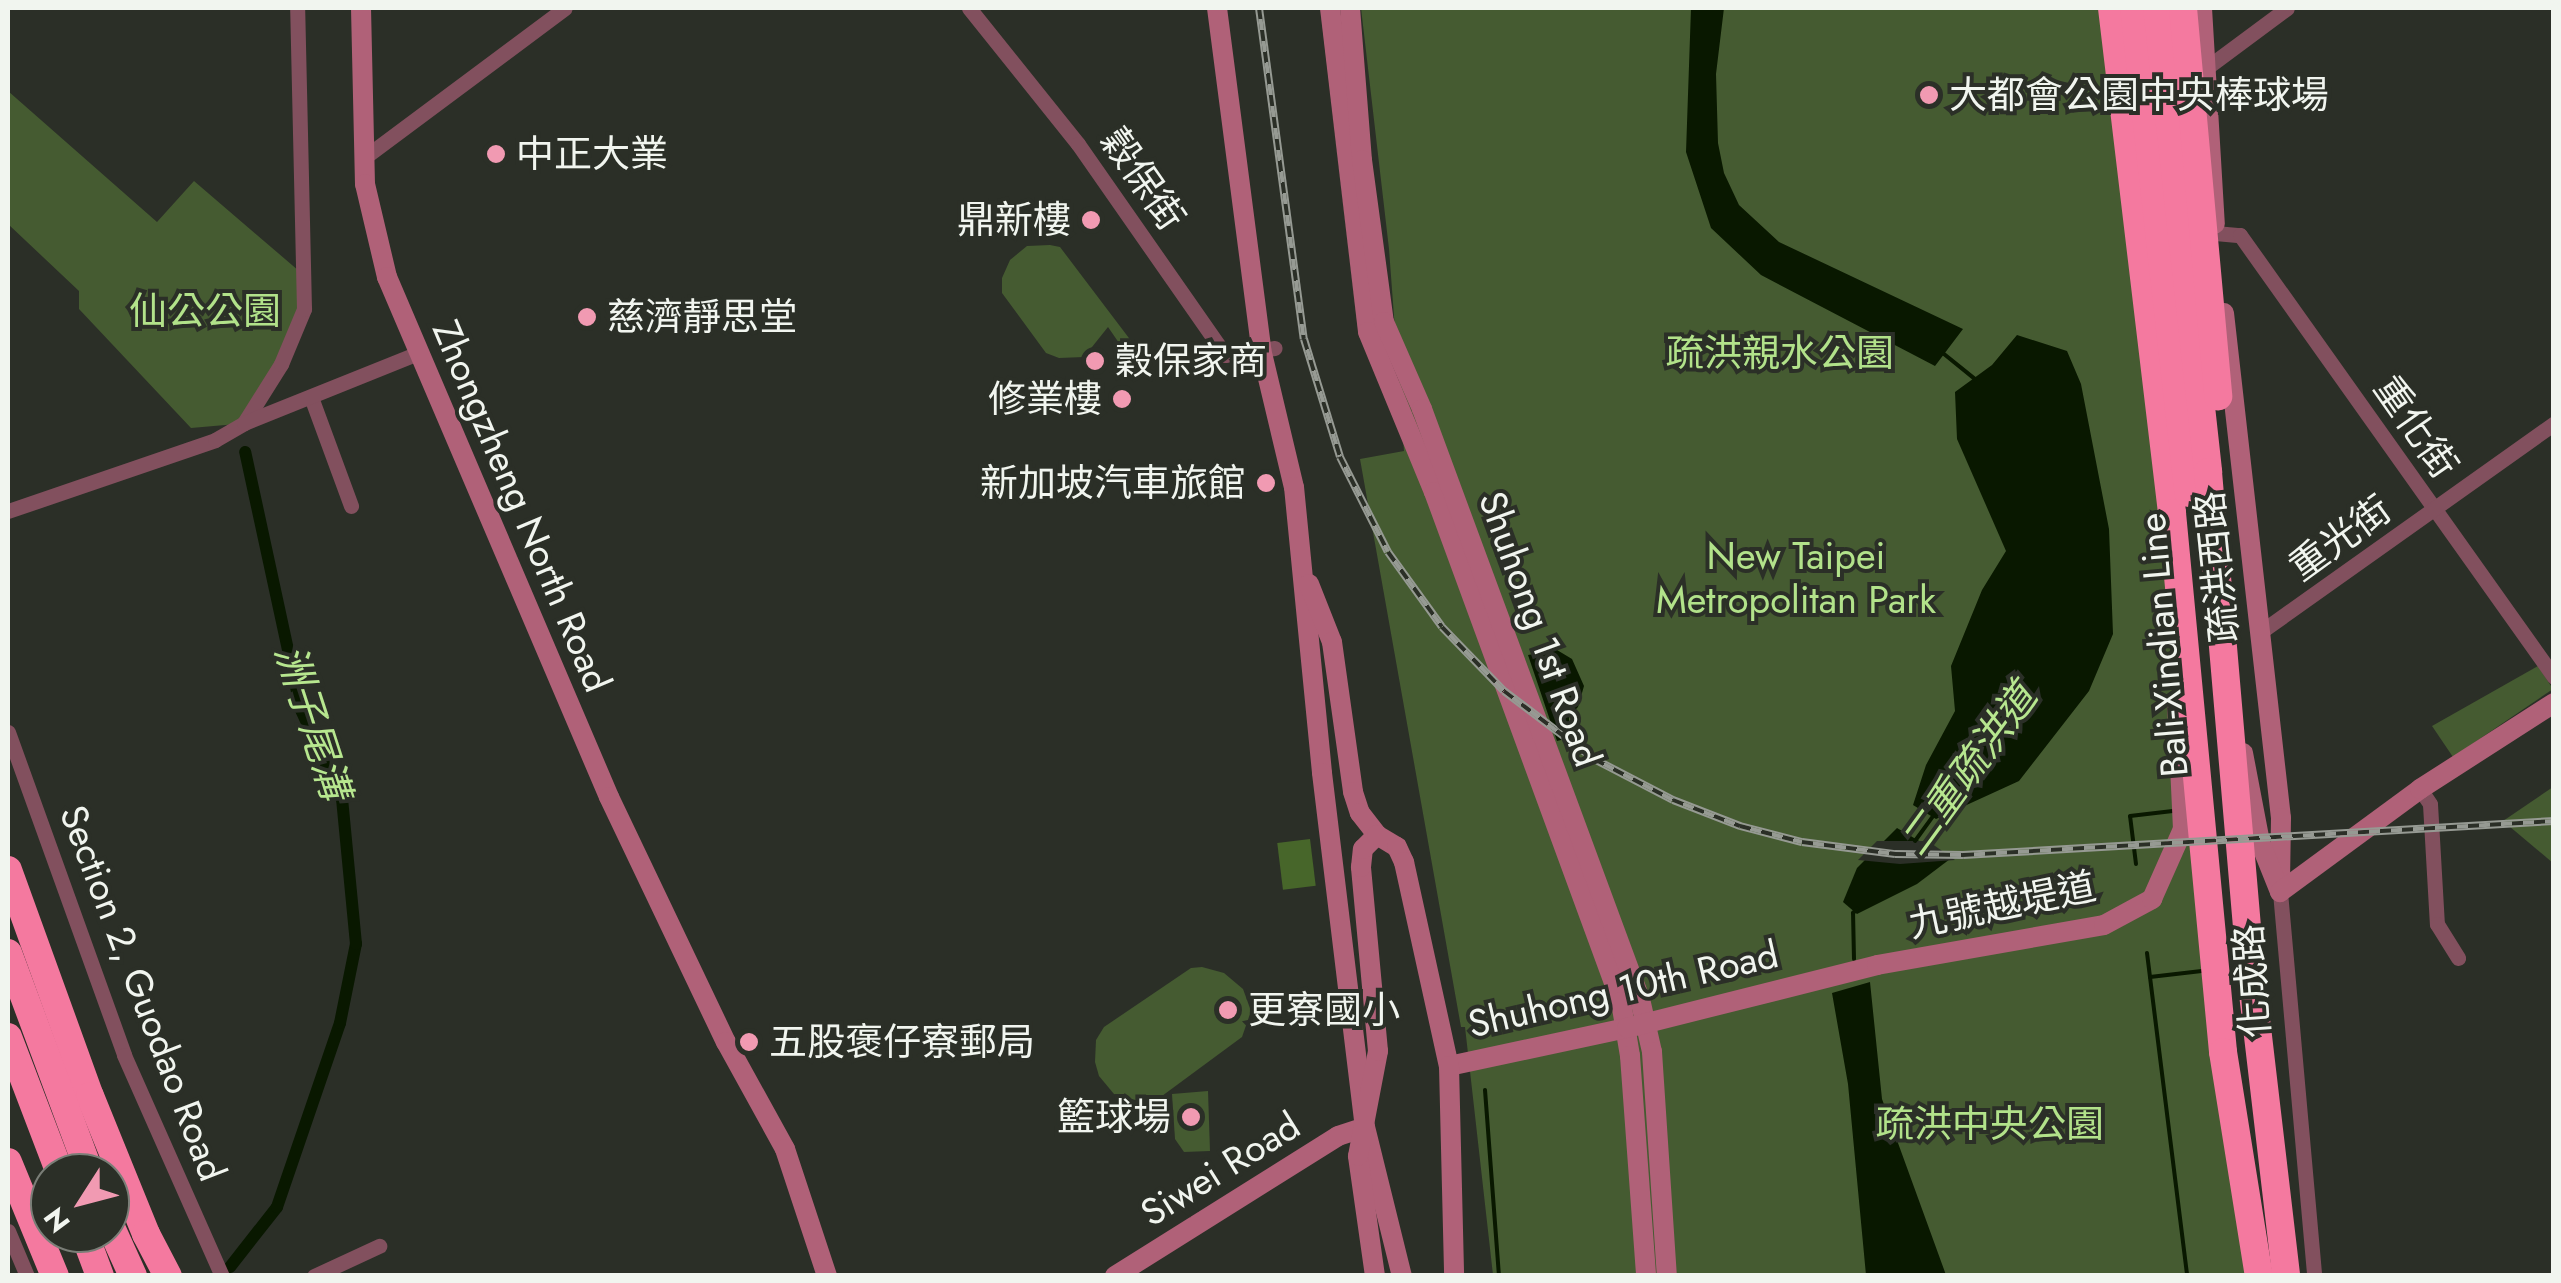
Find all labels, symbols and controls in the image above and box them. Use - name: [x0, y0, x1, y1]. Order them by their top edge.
- place label: 大都會公園中央棒球場: [1949, 72, 2329, 118]
- marker: 大都會公園中央棒球場: [1918, 84, 1940, 106]
- street label: 穀保街: [1092, 119, 1194, 239]
- place label: 中正大業: [516, 131, 668, 177]
- marker: 中正大業: [485, 143, 507, 165]
- place label: 鼎新樓: [957, 197, 1071, 243]
- marker: 鼎新樓: [1080, 209, 1102, 231]
- park label: 仙公公園: [129, 288, 281, 334]
- place label: 慈濟靜思堂: [607, 294, 797, 340]
- marker: 慈濟靜思堂: [576, 306, 598, 328]
- street label: Zhongzheng North Road: [423, 314, 621, 698]
- park label: 疏洪親水公園: [1666, 330, 1894, 376]
- place label: 穀保家商: [1115, 338, 1267, 384]
- marker: 穀保家商: [1084, 350, 1106, 372]
- street label: 重化街: [2365, 367, 2467, 487]
- place label: 修業樓: [988, 376, 1102, 422]
- marker: 修業樓: [1111, 388, 1133, 410]
- place label: 新加坡汽車旅館: [980, 460, 1246, 506]
- marker: 新加坡汽車旅館: [1255, 472, 1277, 494]
- street label: Shuhong 1st Road: [1469, 485, 1611, 773]
- street label: 重光街: [2280, 486, 2400, 590]
- street label: 疏洪西路: [2186, 489, 2248, 645]
- street label: Bali-Xindian Line: [2129, 511, 2197, 779]
- park label: New Taipei Metropolitan Park: [1656, 533, 1936, 622]
- water label: 洲子尾溝: [265, 638, 361, 806]
- water label: 二重疏洪道: [1890, 674, 2046, 864]
- street label: Section 2, Guodao Road: [50, 799, 236, 1187]
- street label: 九號越堤道: [1904, 863, 2100, 947]
- street label: 化成路: [2225, 923, 2279, 1039]
- street label: Shuhong 10th Road: [1464, 931, 1782, 1047]
- place label: 更寮國小: [1248, 987, 1400, 1033]
- marker: 更寮國小: [1217, 999, 1239, 1021]
- place label: 五股褒仔寮郵局: [769, 1019, 1035, 1065]
- marker: 五股褒仔寮郵局: [738, 1031, 760, 1053]
- place label: 籃球場: [1057, 1094, 1171, 1140]
- park label: 疏洪中央公園: [1876, 1101, 2104, 1147]
- street label: Siwei Road: [1132, 1102, 1308, 1236]
- marker: 籃球場: [1180, 1106, 1202, 1128]
- north arrow: [30, 1153, 130, 1253]
- text: N: [34, 1199, 80, 1241]

